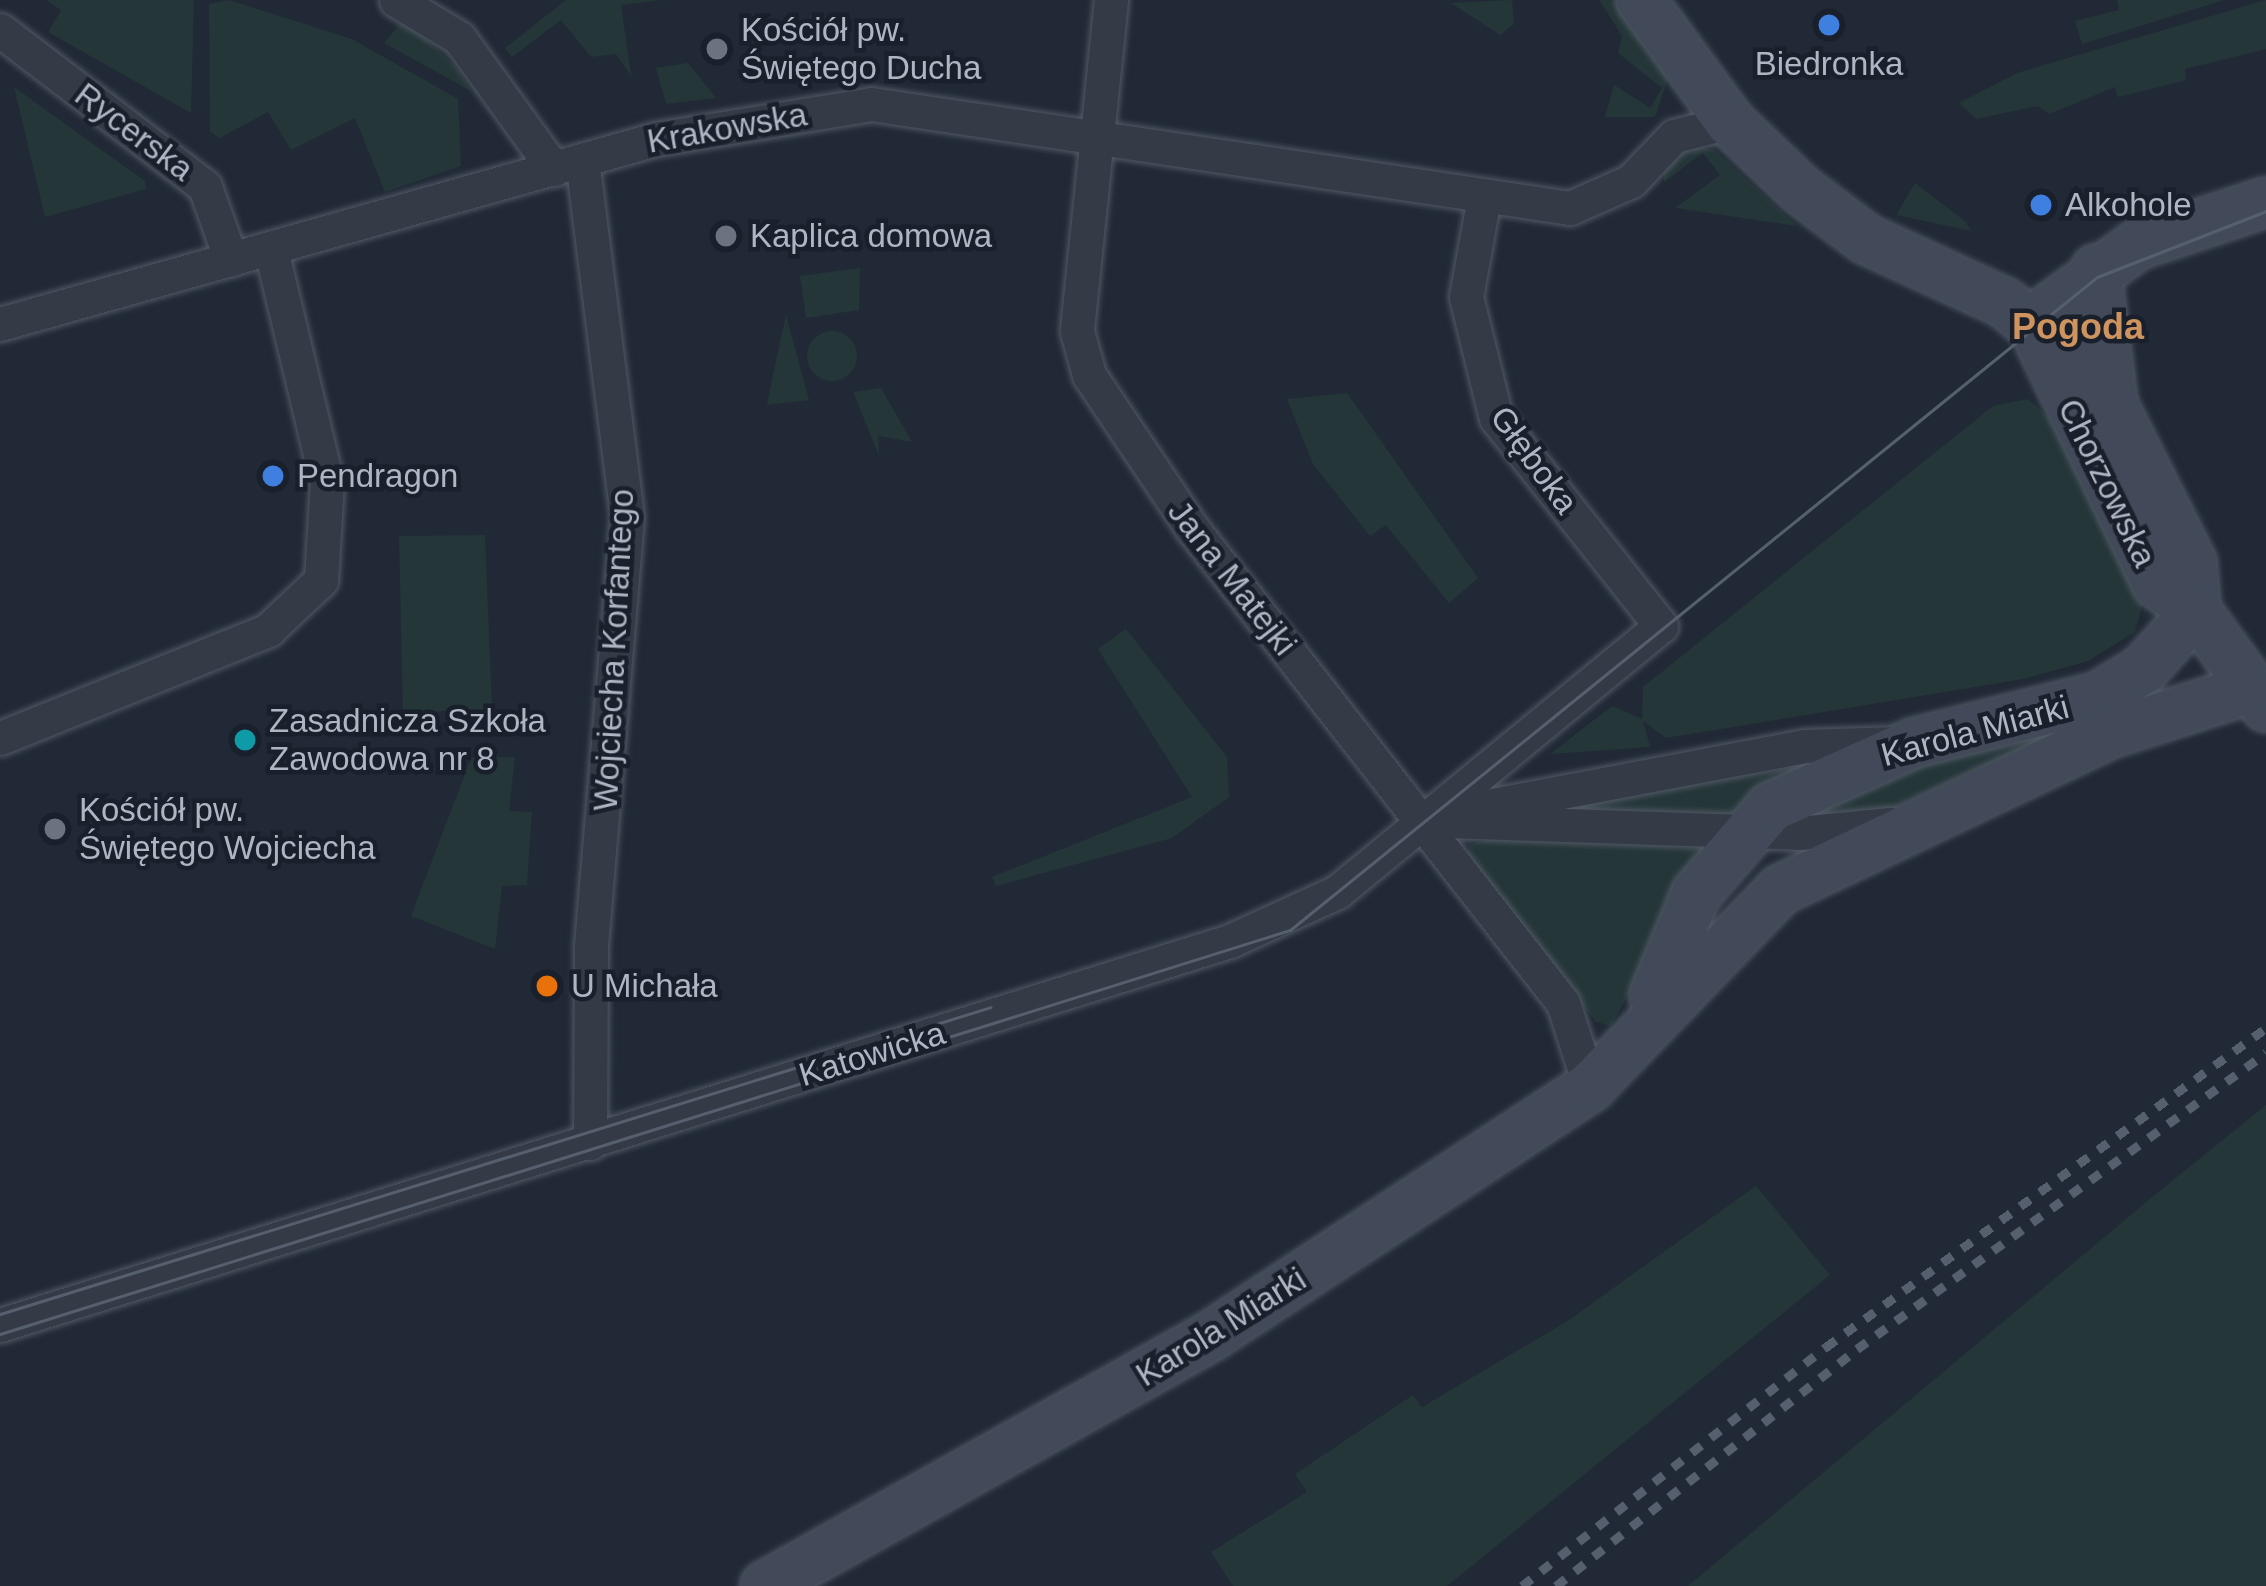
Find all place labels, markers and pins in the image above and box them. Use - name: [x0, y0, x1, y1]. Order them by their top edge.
- place label: Kościół pw. Świętego Ducha: [741, 10, 981, 88]
- marker: Biedronka: [1816, 12, 1842, 38]
- marker: Kościół pw. Świętego Ducha: [704, 36, 730, 62]
- place label: Biedronka: [1755, 44, 1903, 84]
- place label: Alkohole: [2065, 185, 2192, 225]
- marker: Alkohole: [2028, 192, 2054, 218]
- place label: Kaplica domowa: [750, 216, 992, 256]
- marker: Kaplica domowa: [713, 223, 739, 249]
- place label: Pendragon: [297, 456, 458, 496]
- marker: Pendragon: [260, 463, 286, 489]
- place label: Zasadnicza Szkoła Zawodowa nr 8: [269, 701, 546, 779]
- marker: Zasadnicza Szkoła Zawodowa nr 8: [232, 727, 258, 753]
- place label: Kościół pw. Świętego Wojciecha: [79, 790, 376, 868]
- marker: Kościół pw. Świętego Wojciecha: [42, 816, 68, 842]
- place label: U Michała: [571, 966, 718, 1006]
- marker: U Michała: [534, 973, 560, 999]

